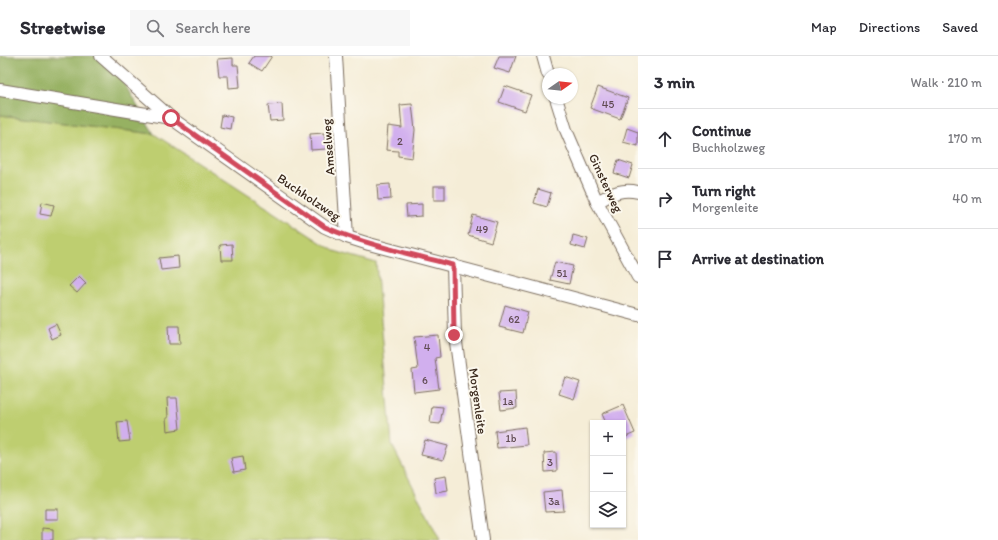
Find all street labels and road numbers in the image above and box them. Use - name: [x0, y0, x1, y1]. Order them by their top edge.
- street label: Amselweg: [319, 118, 337, 176]
- street label: Ginsterweg: [586, 151, 626, 215]
- street label: Buchholzweg: [274, 170, 344, 224]
- street label: Morgenleite: [466, 367, 490, 435]

